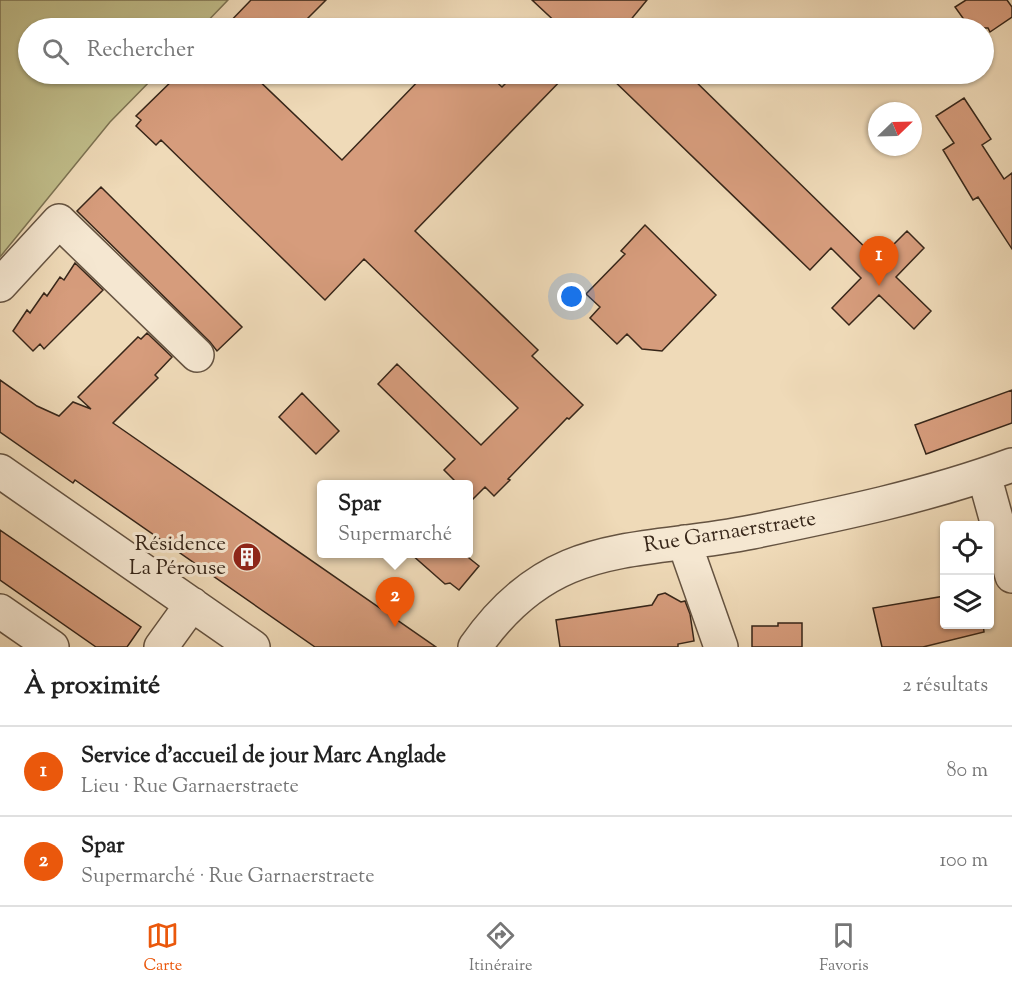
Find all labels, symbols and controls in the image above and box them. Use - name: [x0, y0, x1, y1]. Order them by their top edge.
- search box: [18, 18, 994, 84]
- icon: search: [39, 35, 72, 68]
- text: Rechercher: [87, 35, 194, 67]
- north arrow: [868, 102, 922, 156]
- pin: 1: [860, 236, 898, 286]
- your location: [557, 282, 586, 311]
- popup: [317, 480, 473, 558]
- text: Spar: [338, 489, 381, 521]
- street label: Rue Garnaerstraete: [642, 505, 818, 561]
- text: Supermarché: [338, 521, 452, 550]
- map controls: [940, 521, 994, 629]
- button: locate: [940, 521, 994, 575]
- place label: Résidence La Pérouse: [129, 530, 226, 584]
- building icon: Résidence La Pérouse: [231, 541, 263, 573]
- button: layers: [940, 575, 994, 629]
- pin: 2: [376, 578, 414, 627]
- text: À proximité: [24, 668, 160, 705]
- text: 2 résultats: [902, 672, 988, 701]
- text: Service d'accueil de jour Marc Anglade: [81, 741, 446, 773]
- text: 1: [40, 757, 47, 786]
- text: 80 m: [947, 757, 988, 786]
- text: Lieu · Rue Garnaerstraete: [81, 773, 299, 802]
- text: Spar: [81, 831, 124, 863]
- text: 2: [39, 847, 48, 876]
- text: 100 m: [939, 847, 988, 876]
- text: Supermarché · Rue Garnaerstraete: [81, 863, 374, 892]
- tab: Carte: [143, 919, 182, 978]
- tab: Itinéraire: [469, 919, 532, 978]
- tab: Favoris: [819, 919, 869, 978]

